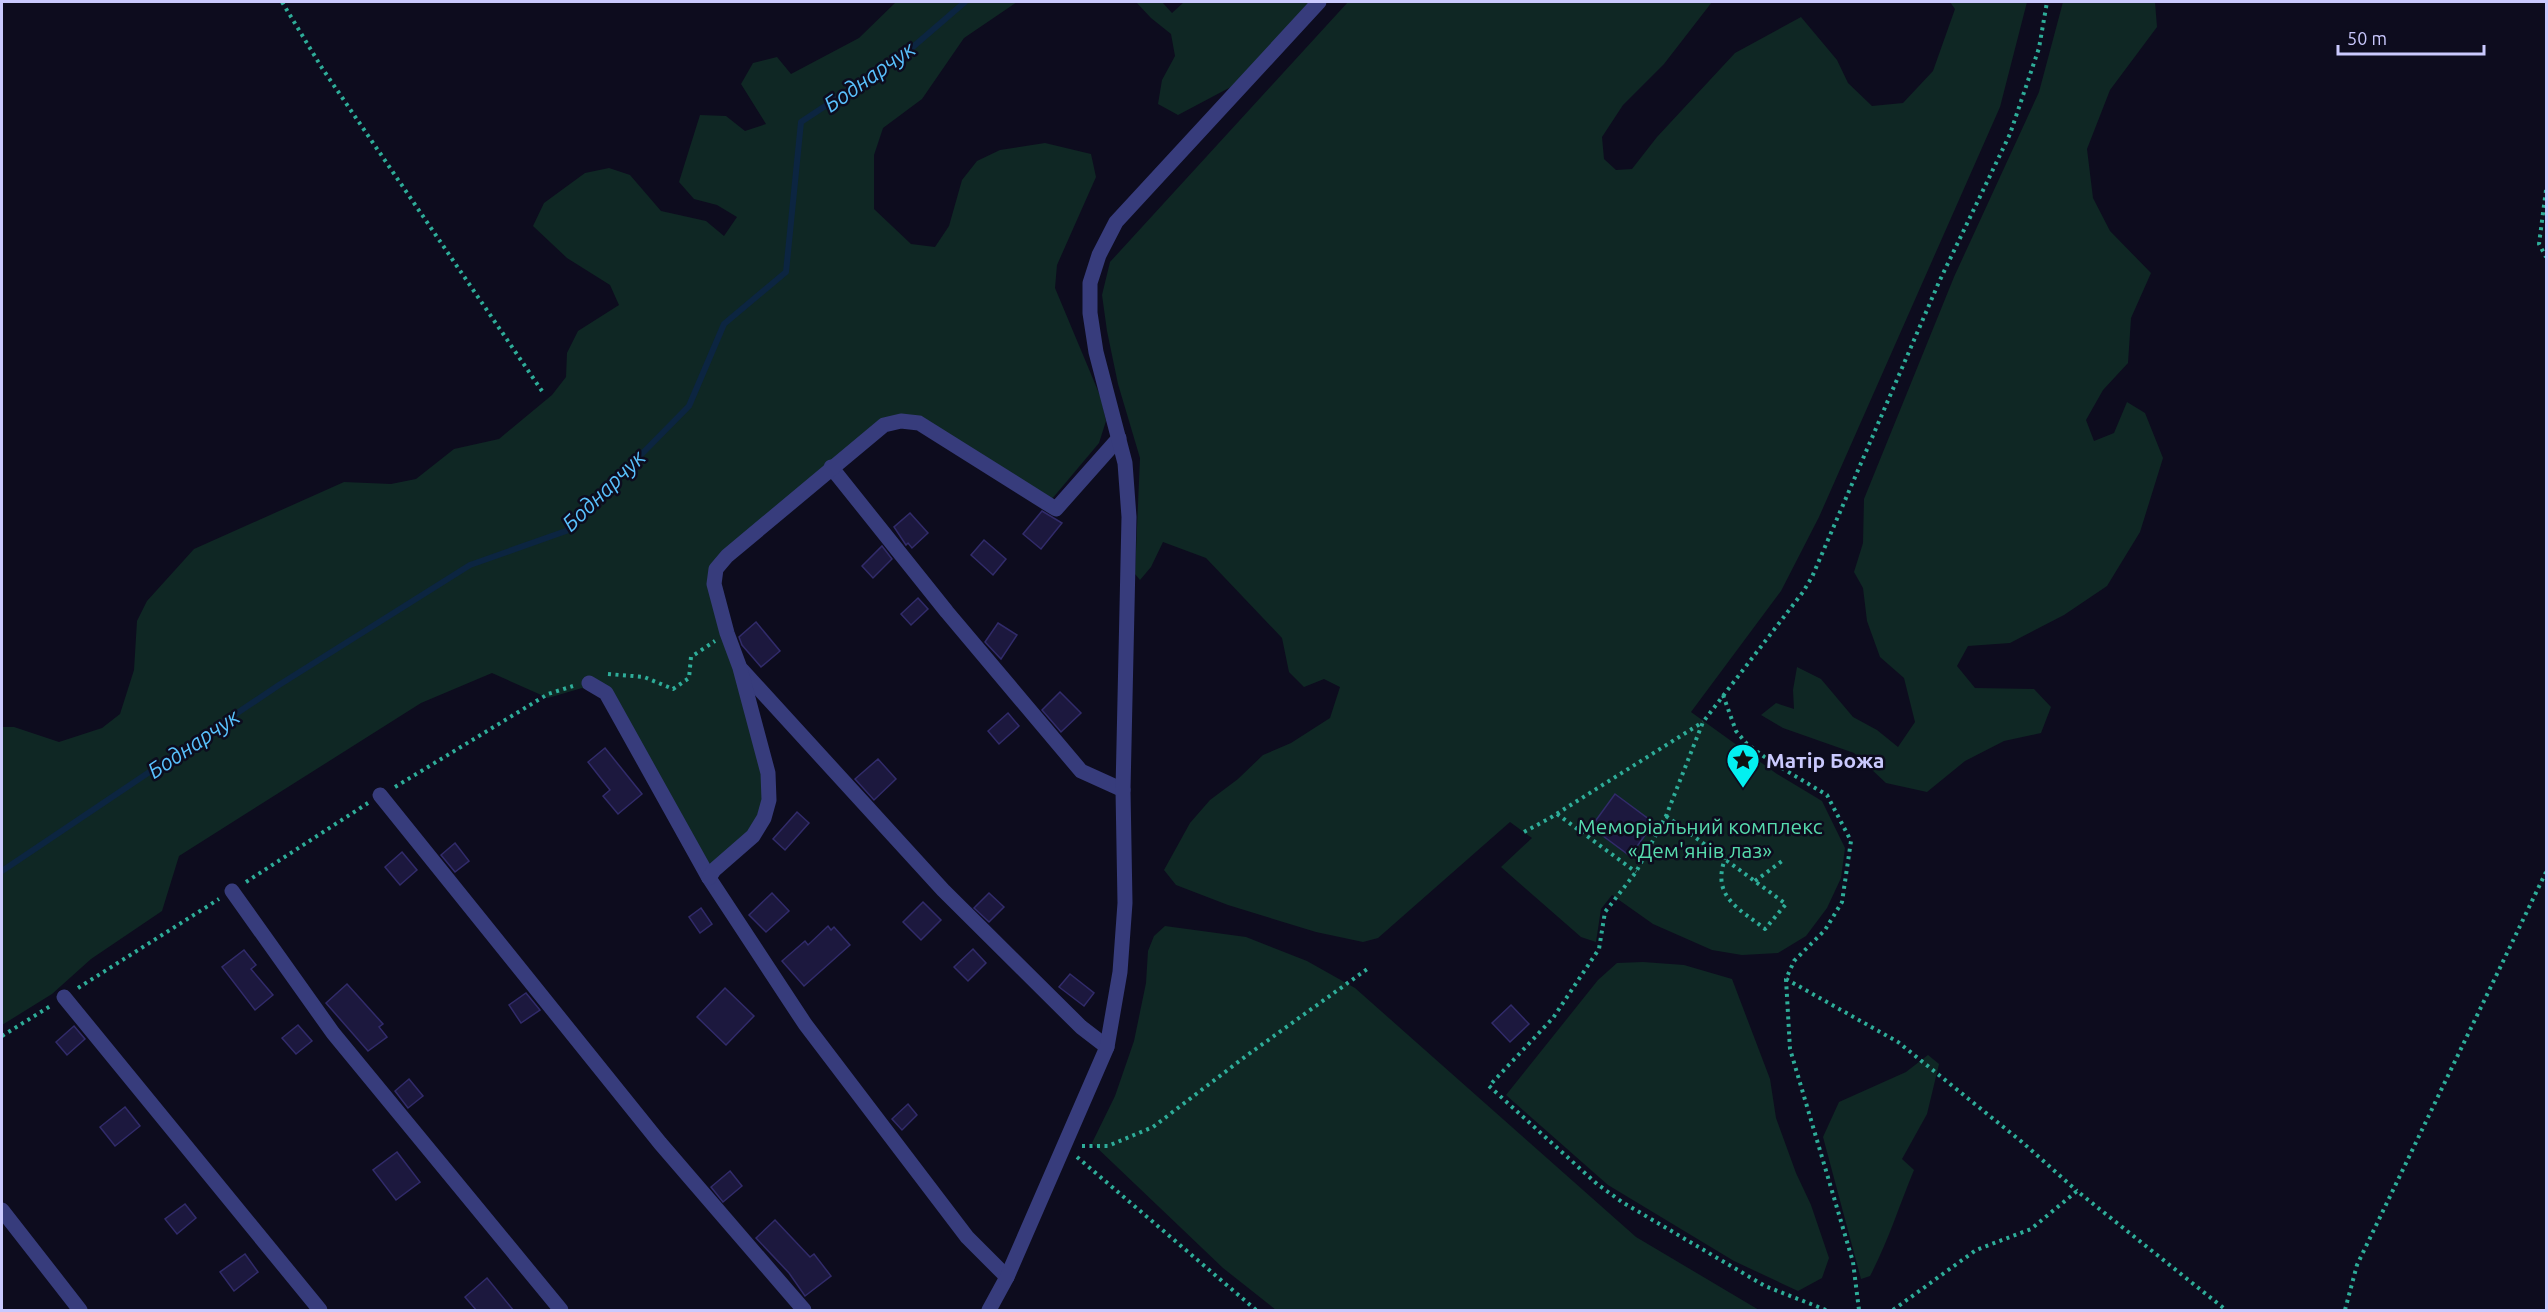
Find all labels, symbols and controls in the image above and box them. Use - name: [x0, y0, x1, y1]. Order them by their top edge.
- scale bar: [2338, 18, 2484, 56]
- text: 50 m: [2347, 28, 2387, 48]
- water label: Боднарчук: [819, 35, 920, 117]
- water label: Боднарчук: [556, 444, 650, 536]
- water label: Боднарчук: [142, 703, 244, 783]
- place icon: Матір Божа: [1725, 742, 1761, 789]
- place label: Матір Божа: [1766, 748, 1884, 772]
- park label: Меморіальний комплекс «Дем'янів лаз»: [1578, 814, 1823, 862]

